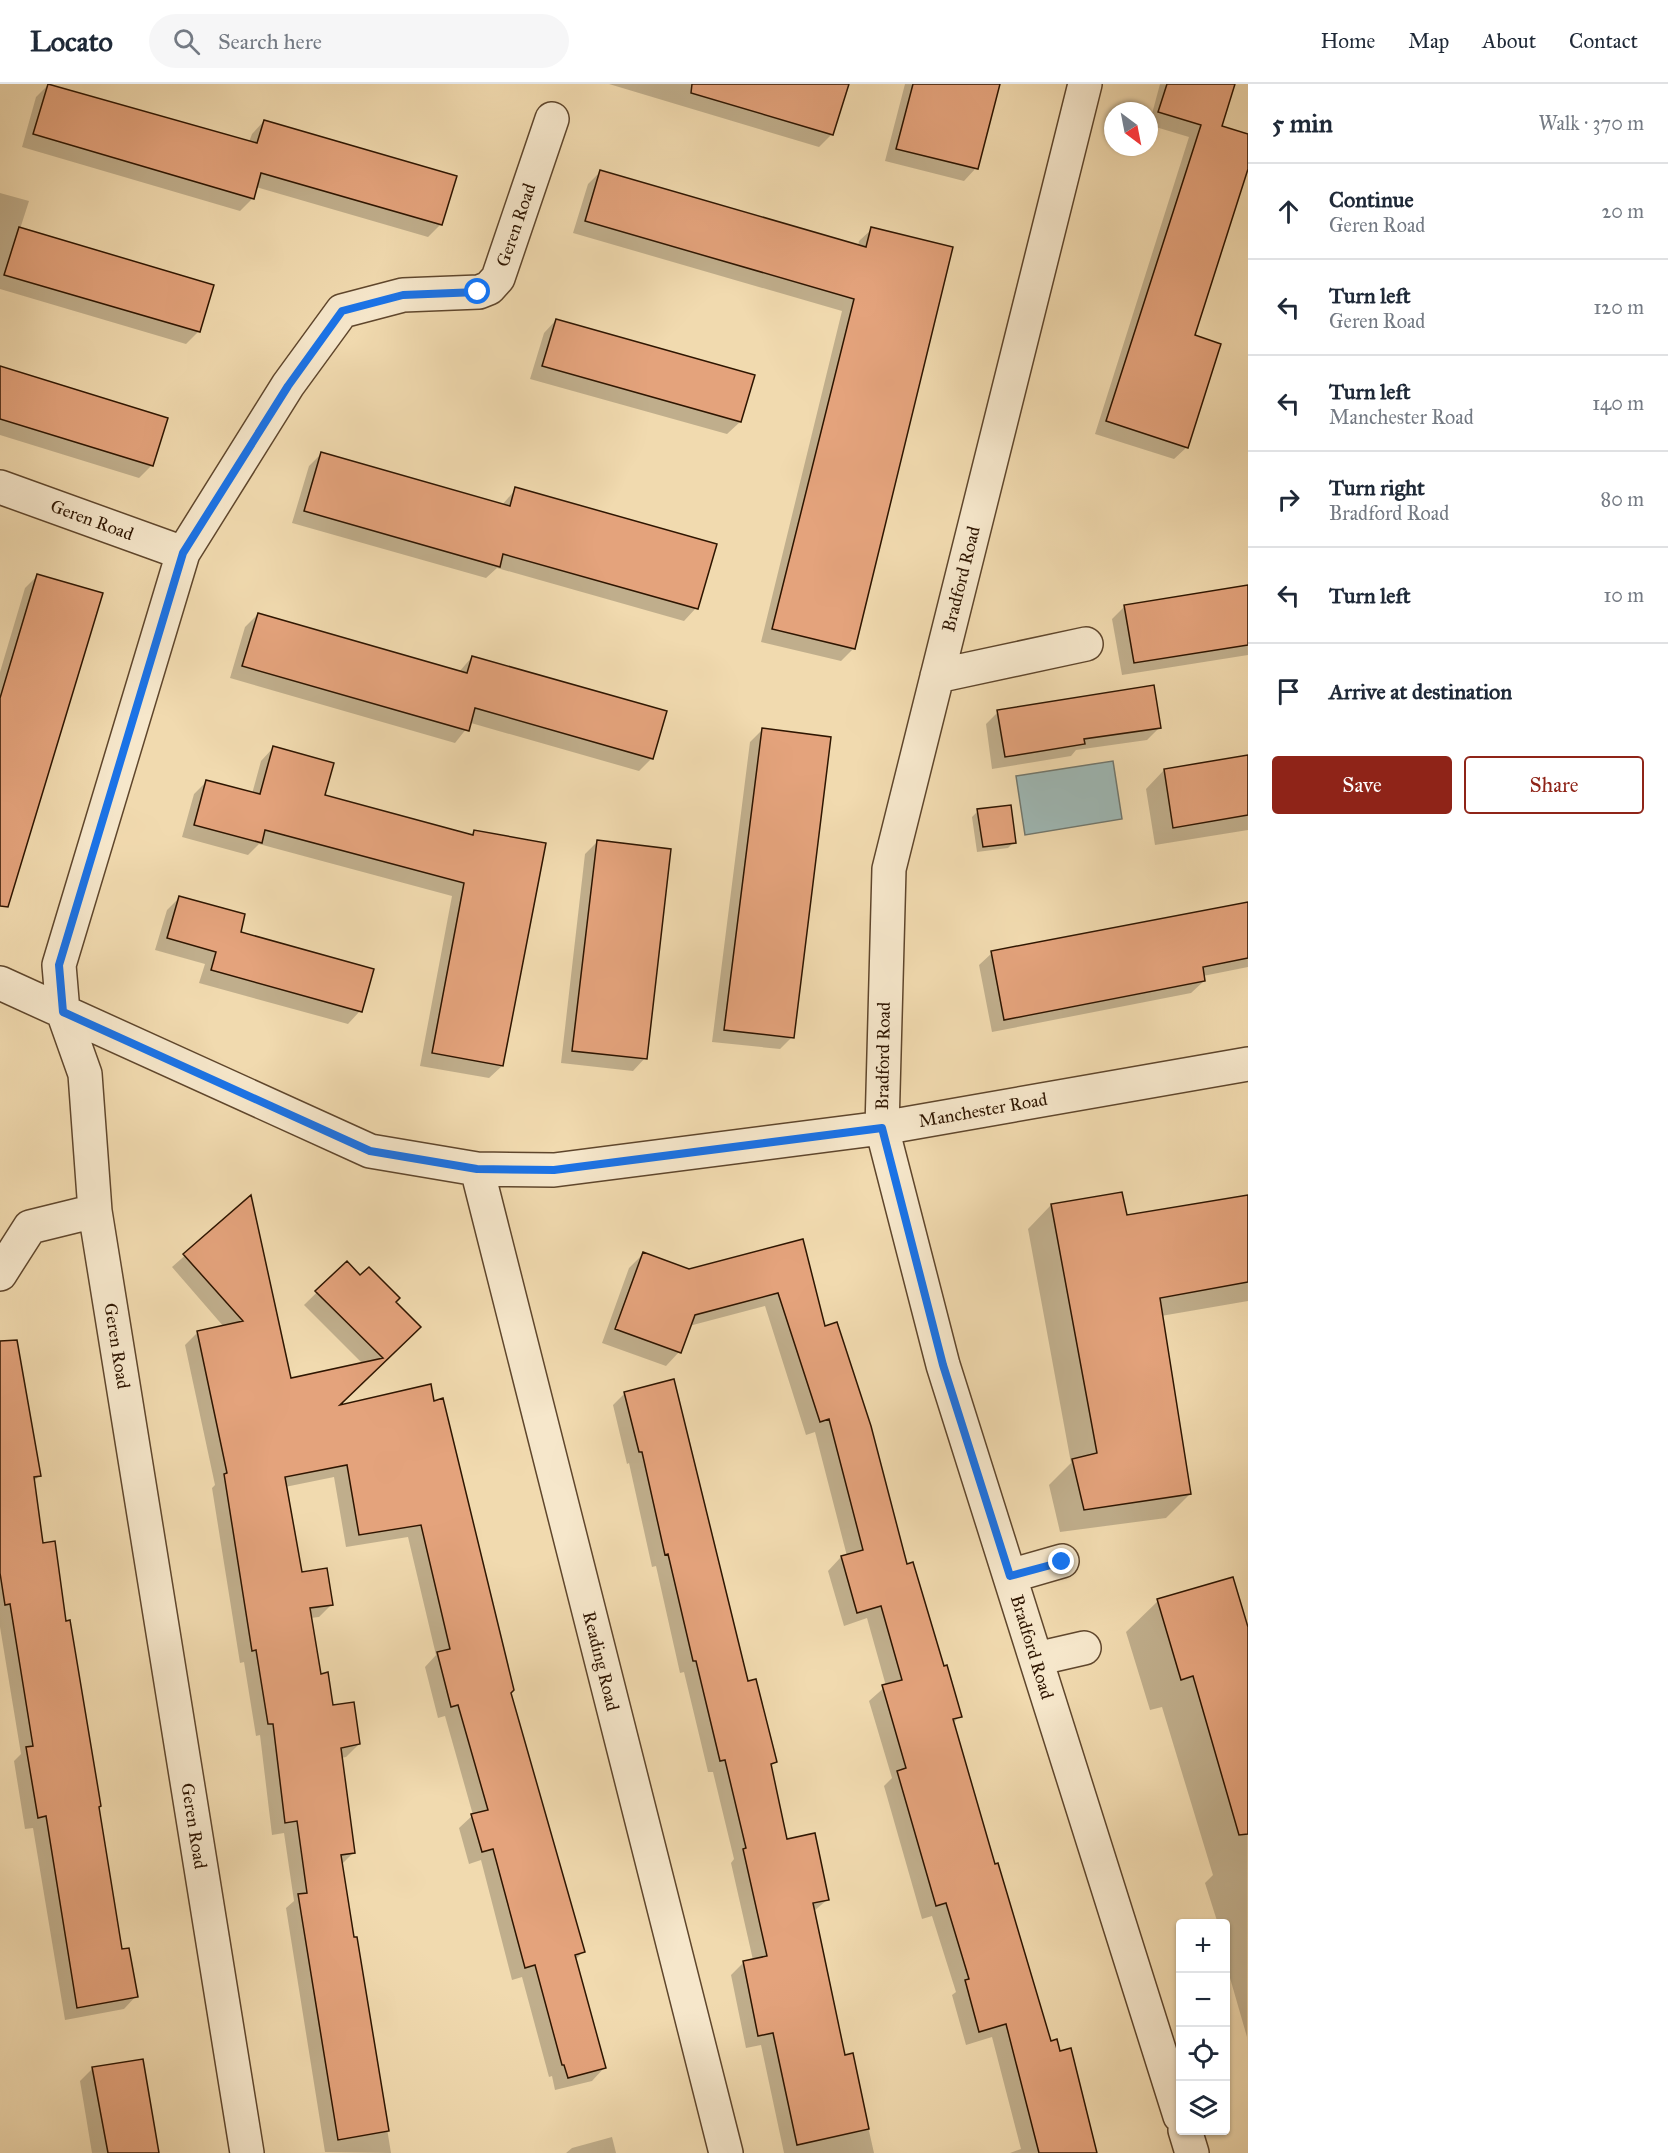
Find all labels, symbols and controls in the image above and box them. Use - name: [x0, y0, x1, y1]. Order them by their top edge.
- search box: [149, 14, 569, 68]
- text: Locato: [30, 24, 113, 59]
- icon: search: [170, 25, 203, 58]
- text: Search here: [218, 28, 322, 55]
- text: Home: [1320, 28, 1375, 54]
- text: Map: [1408, 28, 1449, 54]
- text: About: [1482, 28, 1536, 54]
- text: Contact: [1569, 28, 1638, 54]
- north arrow: [1104, 102, 1158, 156]
- text: 5 min: [1272, 107, 1333, 139]
- text: Walk · 370 m: [1538, 111, 1644, 135]
- street label: Geren Road: [491, 180, 541, 270]
- text: Continue: [1329, 186, 1414, 213]
- icon: ahead: [1272, 195, 1305, 228]
- text: 20 m: [1601, 199, 1644, 223]
- text: Geren Road: [1329, 213, 1425, 237]
- route start: [464, 278, 490, 304]
- text: Turn left: [1329, 282, 1411, 309]
- icon: left: [1272, 291, 1305, 324]
- text: 120 m: [1593, 295, 1644, 319]
- text: Geren Road: [1329, 309, 1425, 333]
- text: Turn left: [1329, 378, 1411, 405]
- icon: left: [1272, 387, 1305, 420]
- text: 140 m: [1592, 391, 1644, 415]
- text: Manchester Road: [1329, 405, 1474, 429]
- text: Turn right: [1329, 474, 1425, 501]
- icon: right: [1272, 483, 1305, 516]
- text: 80 m: [1601, 487, 1644, 511]
- street label: Geren Road: [47, 495, 137, 545]
- text: Bradford Road: [1329, 501, 1449, 525]
- street label: Bradford Road: [937, 524, 985, 634]
- icon: left: [1272, 579, 1305, 612]
- text: Turn left: [1329, 582, 1411, 609]
- text: 10 m: [1603, 583, 1644, 607]
- icon: arrive: [1272, 675, 1305, 708]
- text: Arrive at destination: [1329, 678, 1512, 705]
- button: Save: [1272, 756, 1452, 814]
- button: Share: [1464, 756, 1644, 814]
- street label: Bradford Road: [871, 1002, 895, 1110]
- street label: Manchester Road: [917, 1088, 1049, 1132]
- street label: Geren Road: [99, 1301, 135, 1391]
- route end: [1048, 1548, 1074, 1574]
- street label: Bradford Road: [1006, 1592, 1058, 1702]
- street label: Reading Road: [577, 1609, 624, 1713]
- street label: Geren Road: [176, 1781, 212, 1871]
- map controls: [1176, 1919, 1230, 2135]
- button: +: [1176, 1919, 1230, 1973]
- button: −: [1176, 1973, 1230, 2027]
- button: locate: [1176, 2027, 1230, 2081]
- button: layers: [1176, 2081, 1230, 2135]

